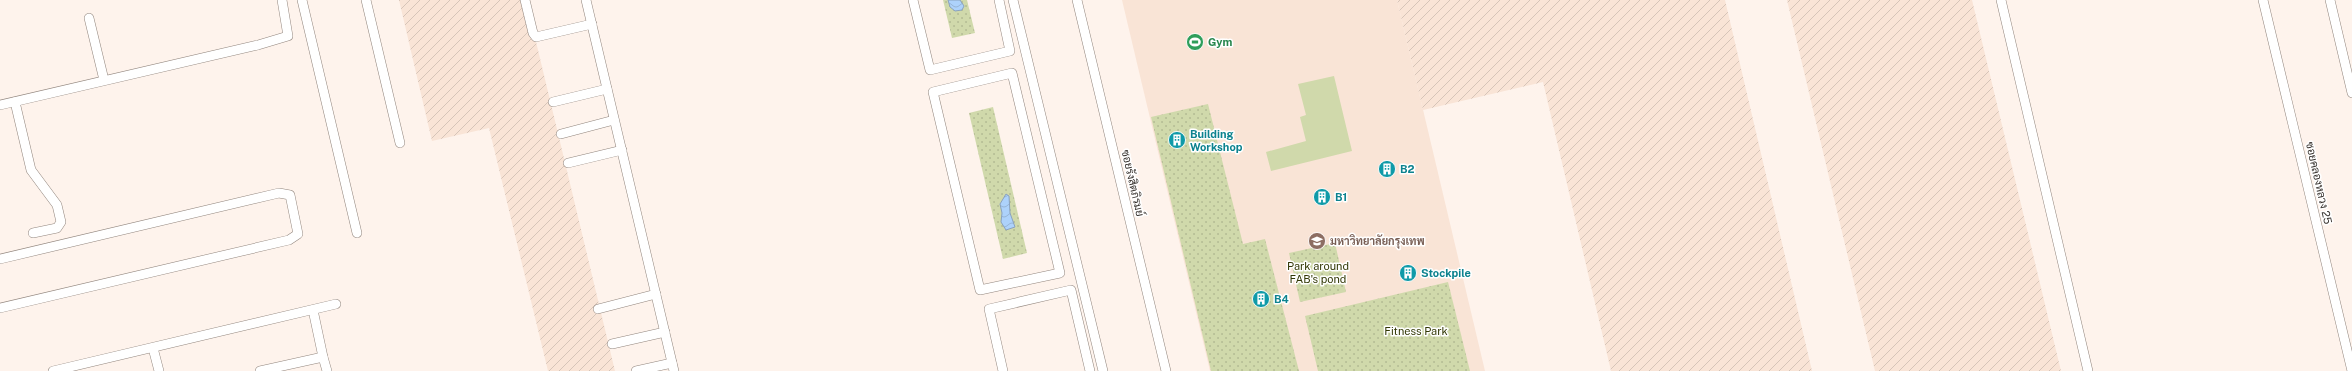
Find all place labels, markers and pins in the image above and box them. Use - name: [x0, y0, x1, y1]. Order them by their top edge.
- sports icon: Gym: [1185, 32, 1205, 52]
- place label: Gym: [1208, 36, 1233, 48]
- place label: Building Workshop: [1190, 128, 1243, 153]
- building icon: Building Workshop: [1167, 130, 1187, 150]
- building icon: B2: [1377, 159, 1397, 179]
- place label: B2: [1400, 163, 1415, 175]
- building icon: B1: [1312, 187, 1332, 207]
- place label: B1: [1335, 191, 1347, 203]
- school or university icon: มหาวิทยาลัยกรุงเทพ: [1307, 231, 1327, 251]
- place label: มหาวิทยาลัยกรุงเทพ: [1330, 234, 1425, 249]
- building icon: Stockpile: [1398, 263, 1418, 283]
- place label: Stockpile: [1421, 267, 1471, 279]
- building icon: B4: [1251, 289, 1271, 309]
- place label: B4: [1274, 293, 1289, 305]

